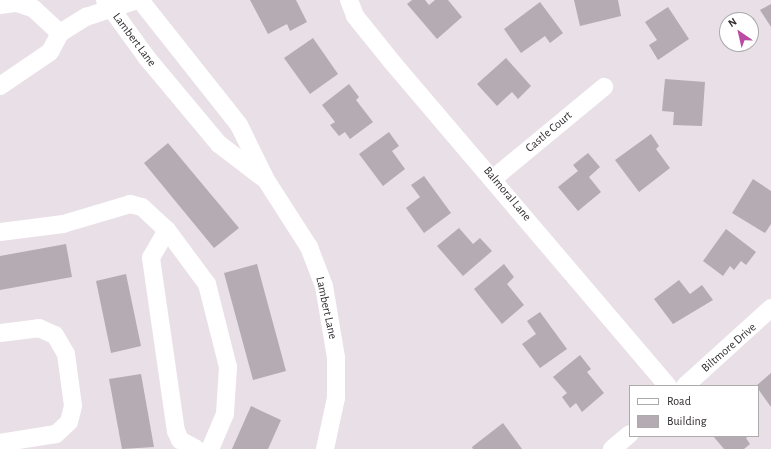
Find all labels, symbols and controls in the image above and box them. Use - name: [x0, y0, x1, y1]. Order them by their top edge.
- street label: Lambert Lane: [109, 10, 159, 70]
- north arrow: [719, 12, 759, 52]
- text: N: [726, 16, 739, 29]
- street label: Castle Court: [523, 108, 575, 156]
- street label: Balmoral Lane: [480, 164, 534, 224]
- street label: Lambert Lane: [312, 275, 340, 341]
- street label: Biltmore Drive: [699, 320, 759, 376]
- legend: [629, 385, 759, 437]
- text: Road: [667, 395, 691, 407]
- text: Building: [667, 415, 707, 427]

